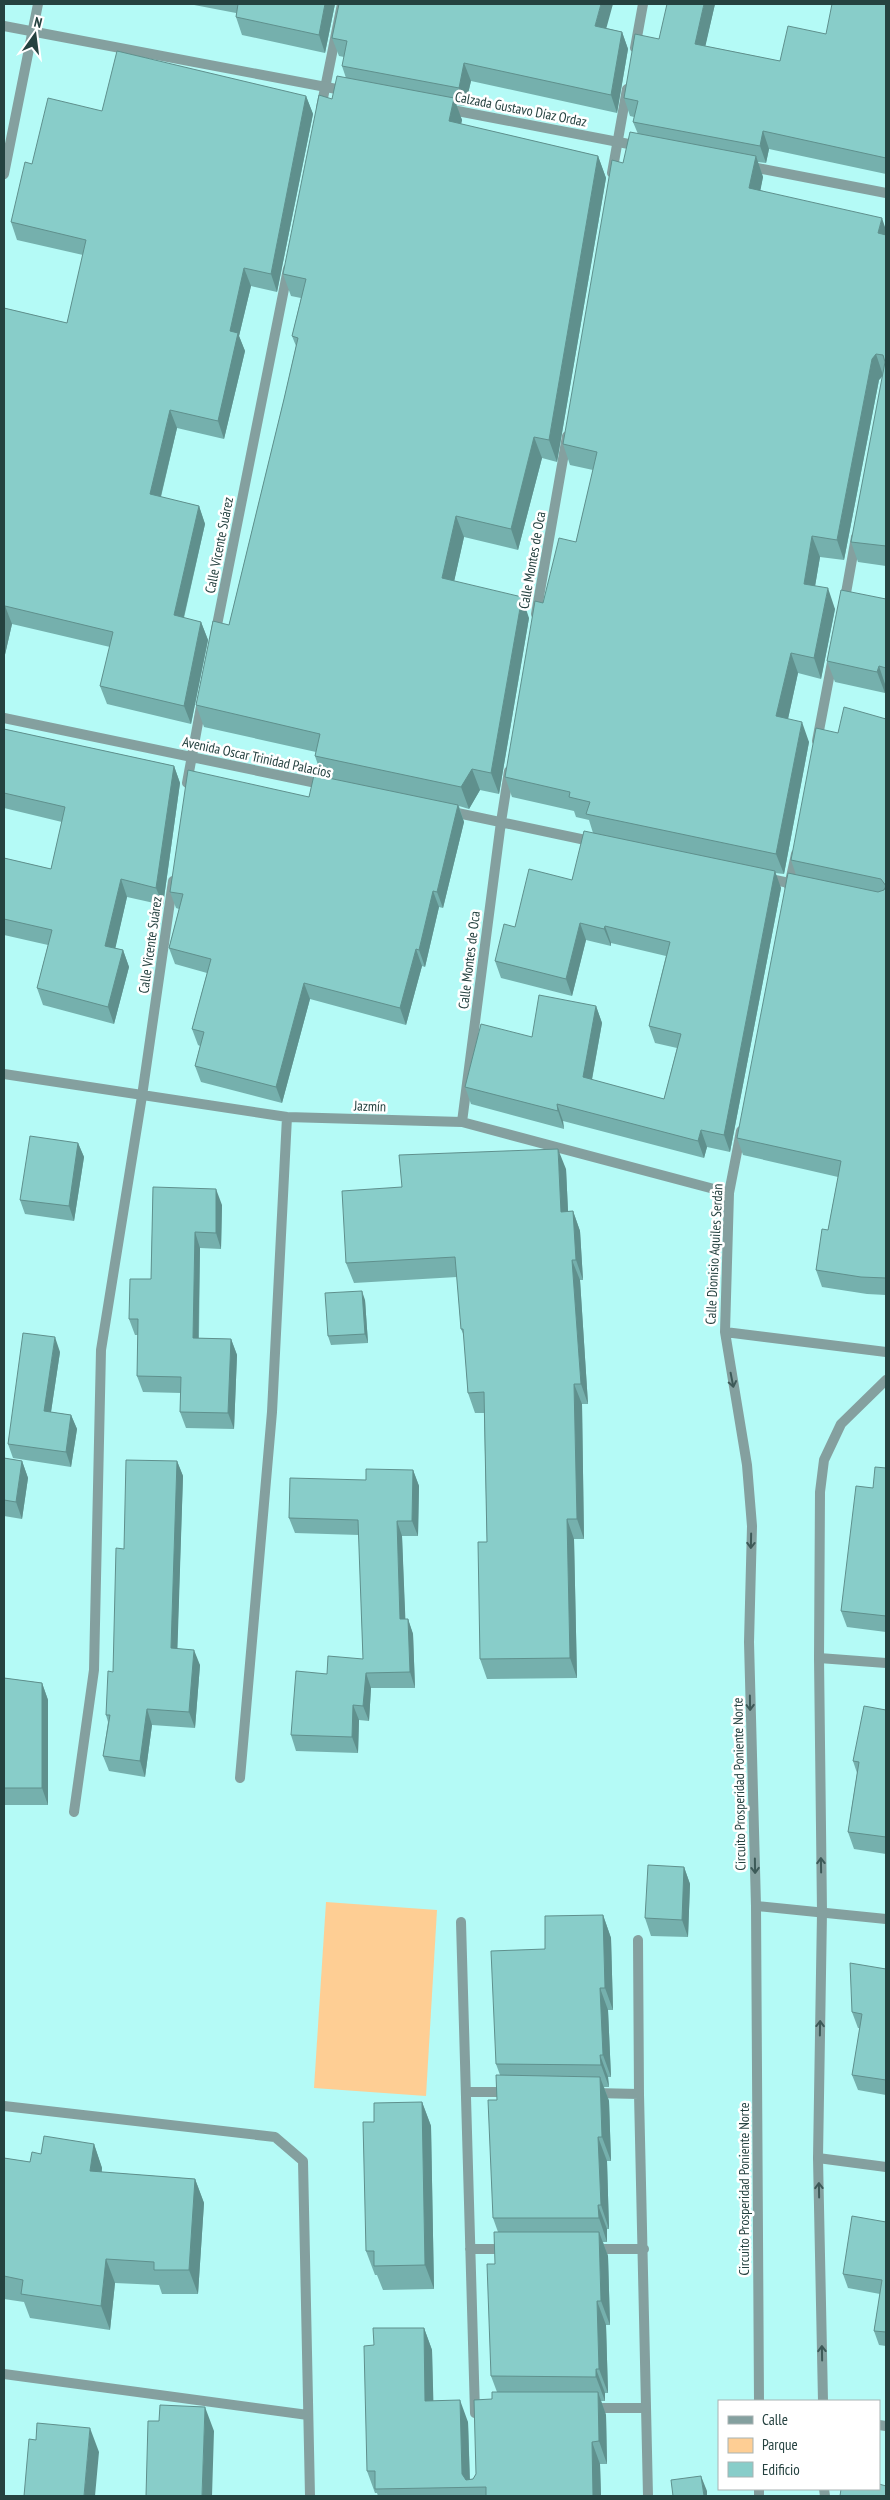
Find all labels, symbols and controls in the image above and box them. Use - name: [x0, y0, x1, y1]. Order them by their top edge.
- north arrow: [10, 10, 60, 60]
- text: N: [32, 13, 44, 32]
- street label: Calzada Gustavo Díaz Ordaz: [454, 87, 588, 131]
- street label: Calle Vicente Suárez: [201, 495, 237, 595]
- street label: Calle Montes de Oca: [515, 510, 549, 610]
- street label: Avenida Oscar Trinidad Palacios: [181, 732, 333, 782]
- street label: Calle Vicente Suárez: [134, 895, 166, 995]
- street label: Calle Montes de Oca: [454, 910, 484, 1010]
- street label: Jazmín: [353, 1096, 386, 1116]
- street label: Calle Dionisio Aquiles Serdán: [701, 1183, 727, 1325]
- one-way arrow: [728, 1372, 737, 1388]
- one-way arrow: [747, 1533, 756, 1549]
- one-way arrow: [746, 1695, 755, 1711]
- street label: Circuito Prosperidad Poniente Norte: [728, 1697, 750, 1871]
- one-way arrow: [817, 1857, 826, 1873]
- one-way arrow: [750, 1858, 759, 1874]
- one-way arrow: [815, 2020, 825, 2036]
- street label: Circuito Prosperidad Poniente Norte: [735, 2102, 753, 2275]
- one-way arrow: [814, 2182, 824, 2198]
- one-way arrow: [817, 2345, 827, 2361]
- legend: [718, 2400, 880, 2490]
- text: Calle: [762, 2410, 788, 2429]
- text: Parque: [762, 2435, 798, 2454]
- text: Edificio: [762, 2460, 800, 2479]

